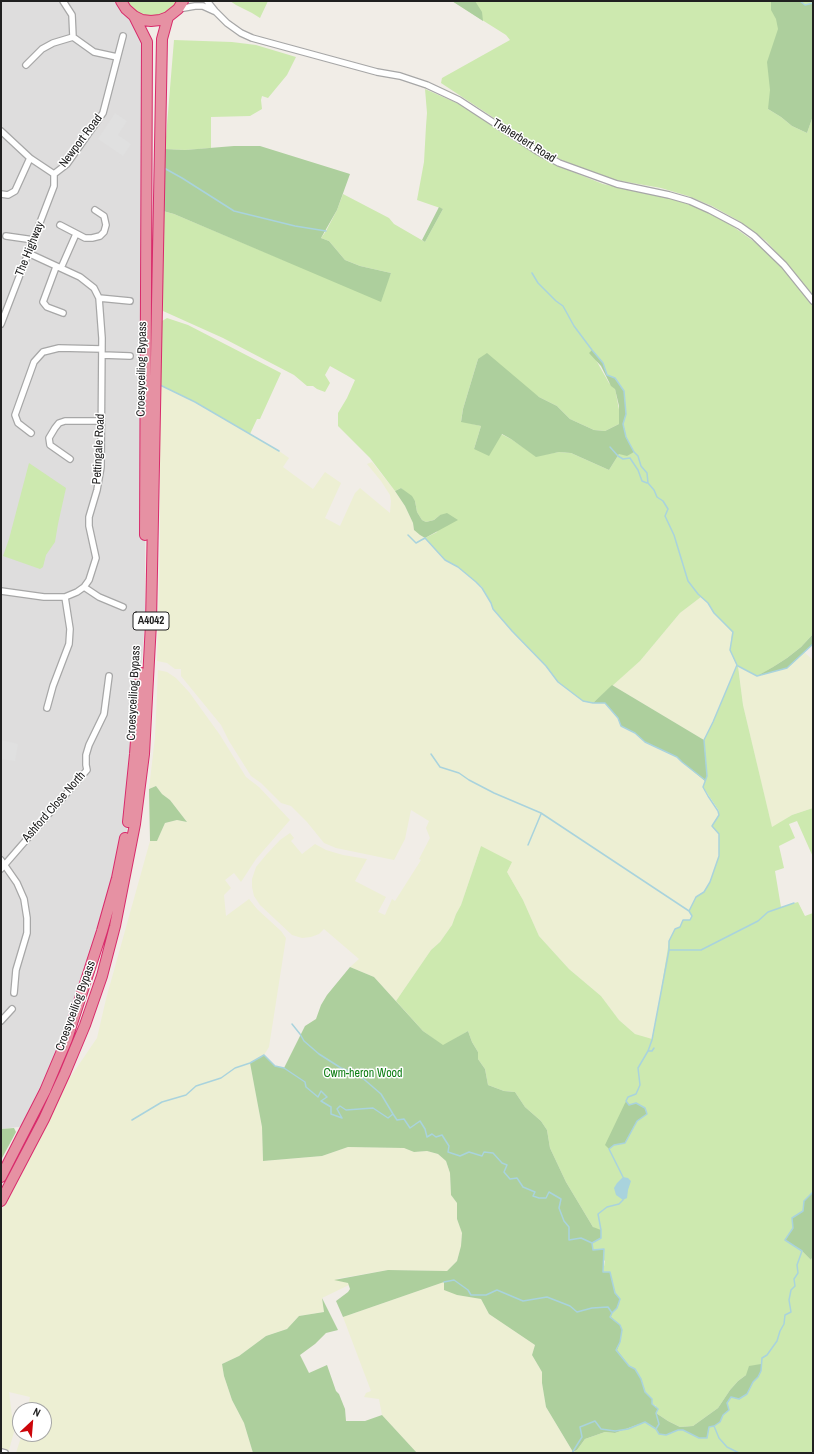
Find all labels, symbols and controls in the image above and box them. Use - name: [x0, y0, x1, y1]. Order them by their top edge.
- street label: Newport Road: [56, 112, 106, 170]
- street label: Treherbert Road: [490, 116, 558, 166]
- street label: The Highway: [12, 219, 48, 279]
- street label: Croesyceiliog Bypass: [134, 321, 150, 417]
- street label: Pettingale Road: [90, 413, 108, 485]
- road number: A4042: [133, 612, 169, 630]
- street label: Croesyceiliog Bypass: [124, 645, 144, 741]
- street label: Ashford Close North: [20, 769, 88, 845]
- street label: Croesyceiliog Bypass: [53, 959, 99, 1053]
- park label: Cwm-heron Wood: [323, 1067, 403, 1081]
- north arrow: [12, 1402, 52, 1442]
- text: N: [31, 1404, 43, 1420]

